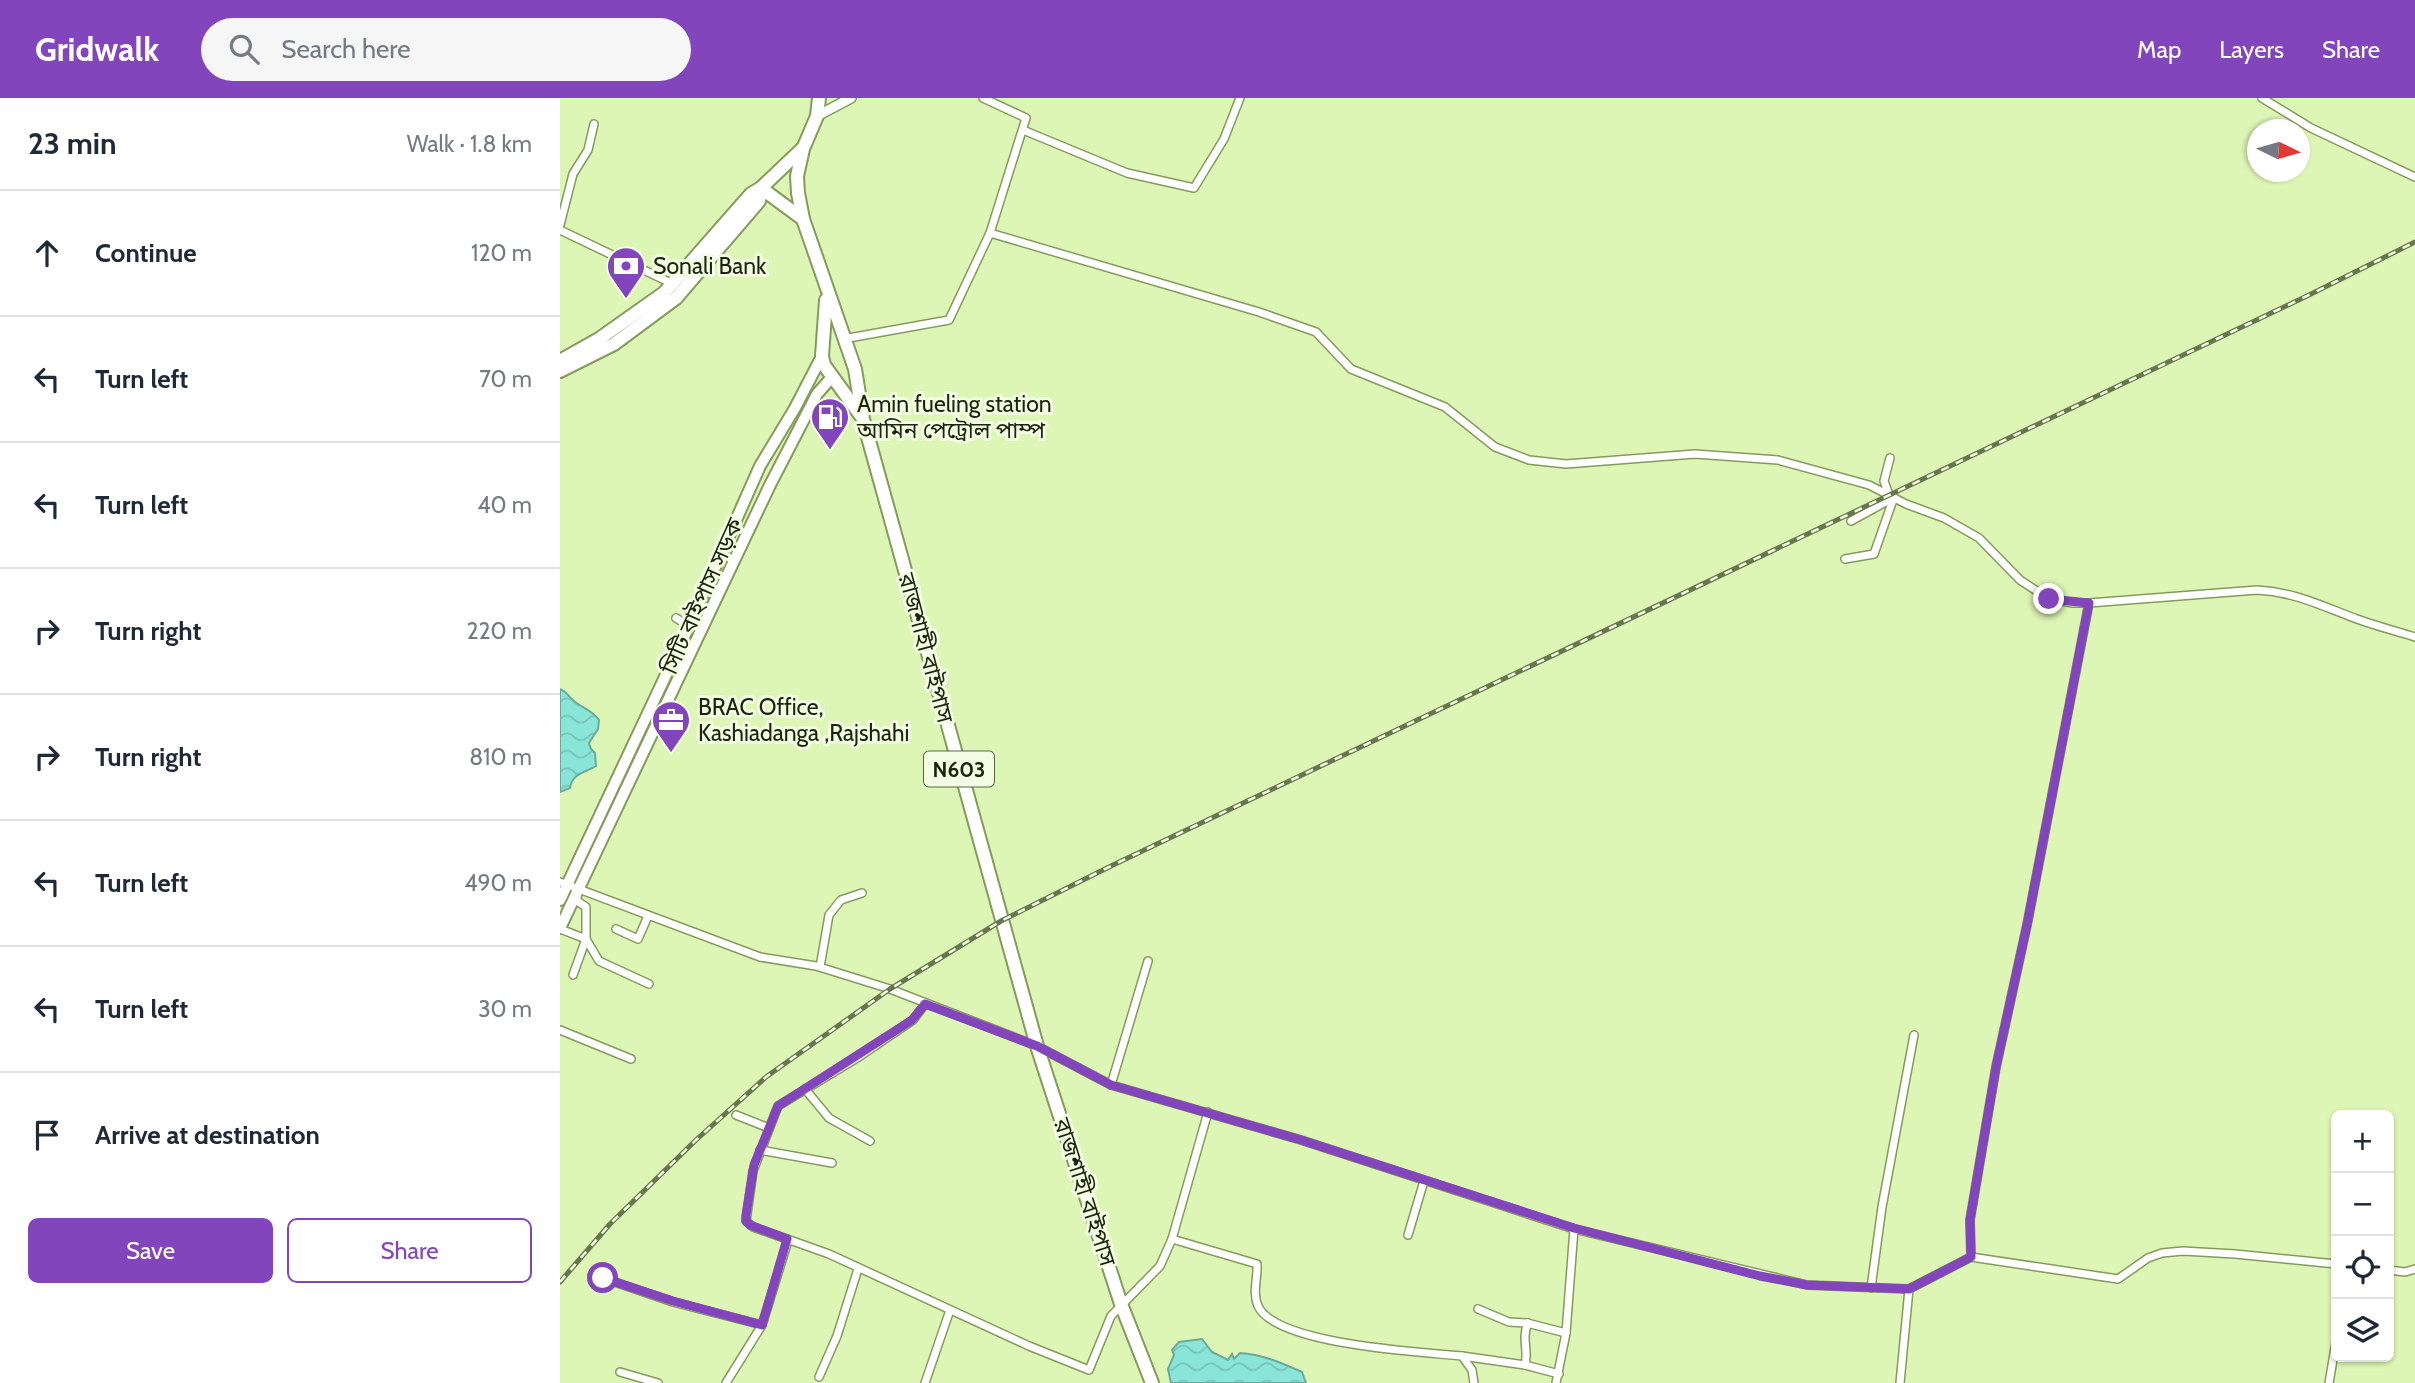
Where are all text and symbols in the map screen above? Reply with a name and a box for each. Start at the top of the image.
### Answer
search box [201,18,691,81]
text: Gridwalk [35,29,159,69]
icon: search [225,30,263,68]
text: Search here [281,33,410,65]
text: Map [2137,35,2181,64]
text: Layers [2219,35,2284,64]
text: Share [2322,35,2380,64]
north arrow [2247,119,2310,182]
text: 23 min [28,125,117,162]
text: Walk · 1.8 km [407,130,532,158]
icon: ahead [28,234,66,272]
text: Continue [95,237,197,269]
text: 120 m [471,239,532,267]
bank icon: Sonali Bank [605,245,647,300]
place label: Sonali Bank [653,252,767,280]
icon: left [28,360,66,398]
text: Turn left [95,363,188,395]
text: 70 m [479,365,532,393]
place label: Amin fueling station আমিন পেট্রোল পাম্প [856,390,1052,444]
fuel station icon: Amin fueling station আমিন পেট্রোল পাম্প [809,396,851,451]
icon: left [28,486,66,524]
text: Turn left [95,489,188,521]
text: 40 m [477,491,532,519]
street label: সিটি বাইপাস সড়ক [655,513,749,679]
street label: রাজশাহী বাইপাস [892,569,960,727]
route end [2033,583,2064,614]
icon: right [28,612,66,650]
text: Turn right [95,615,201,647]
text: 220 m [466,617,532,645]
place label: BRAC Office, Kashiadanga ,Rajshahi [698,693,909,747]
office icon: BRAC Office, Kashiadanga ,Rajshahi [650,699,692,754]
icon: right [28,738,66,776]
text: Turn right [95,741,201,773]
text: 810 m [469,743,532,771]
road number: N603 [924,752,994,786]
icon: left [28,864,66,902]
text: Turn left [95,867,188,899]
text: 490 m [464,869,532,897]
icon: left [28,990,66,1028]
text: Turn left [95,993,188,1025]
text: 30 m [478,995,532,1023]
map controls [2331,1110,2394,1362]
button: + [2331,1110,2394,1173]
street label: রাজশাহী বাইপাস [1048,1113,1122,1270]
icon: arrive [28,1116,66,1154]
text: Arrive at destination [95,1119,320,1151]
button: − [2331,1173,2394,1236]
button: Save [28,1218,273,1283]
button: Share [287,1218,532,1283]
button: locate [2331,1236,2394,1299]
route start [587,1262,618,1293]
button: layers [2331,1299,2394,1362]

